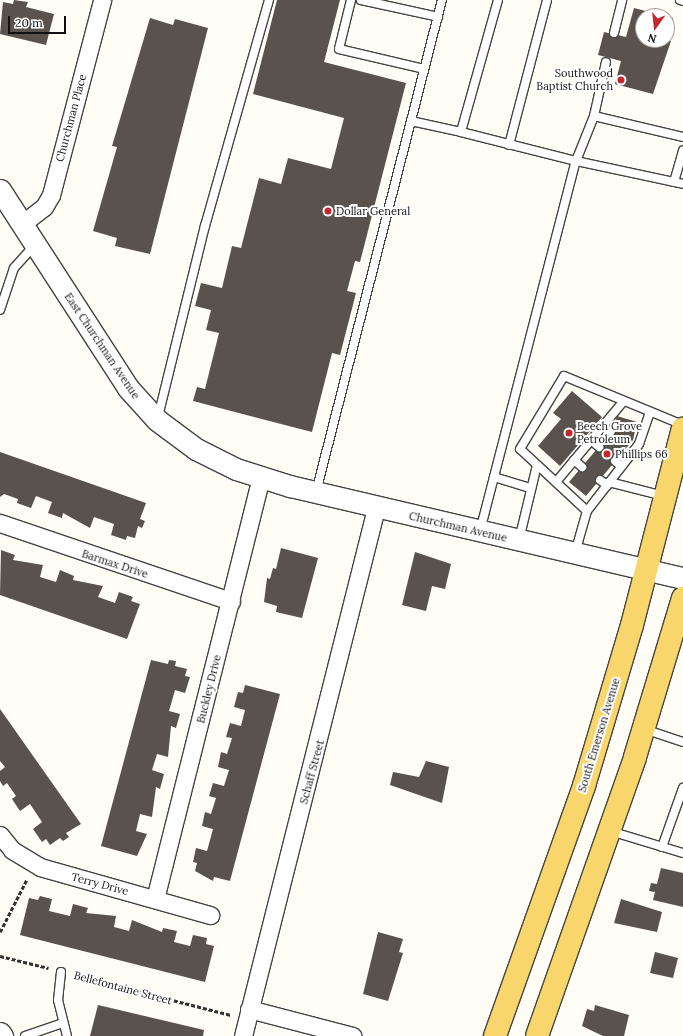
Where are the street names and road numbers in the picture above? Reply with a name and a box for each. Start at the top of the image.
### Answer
street label: Churchman Place [53,73,89,163]
street label: East Churchman Avenue [62,290,142,402]
street label: Churchman Avenue [408,509,508,545]
street label: Barmax Drive [80,547,150,581]
street label: Buckley Drive [194,653,224,725]
street label: South Emerson Avenue [575,676,623,794]
street label: Schaff Street [297,738,327,806]
street label: Terry Drive [70,870,130,898]
street label: Bellefontaine Street [72,969,174,1007]

